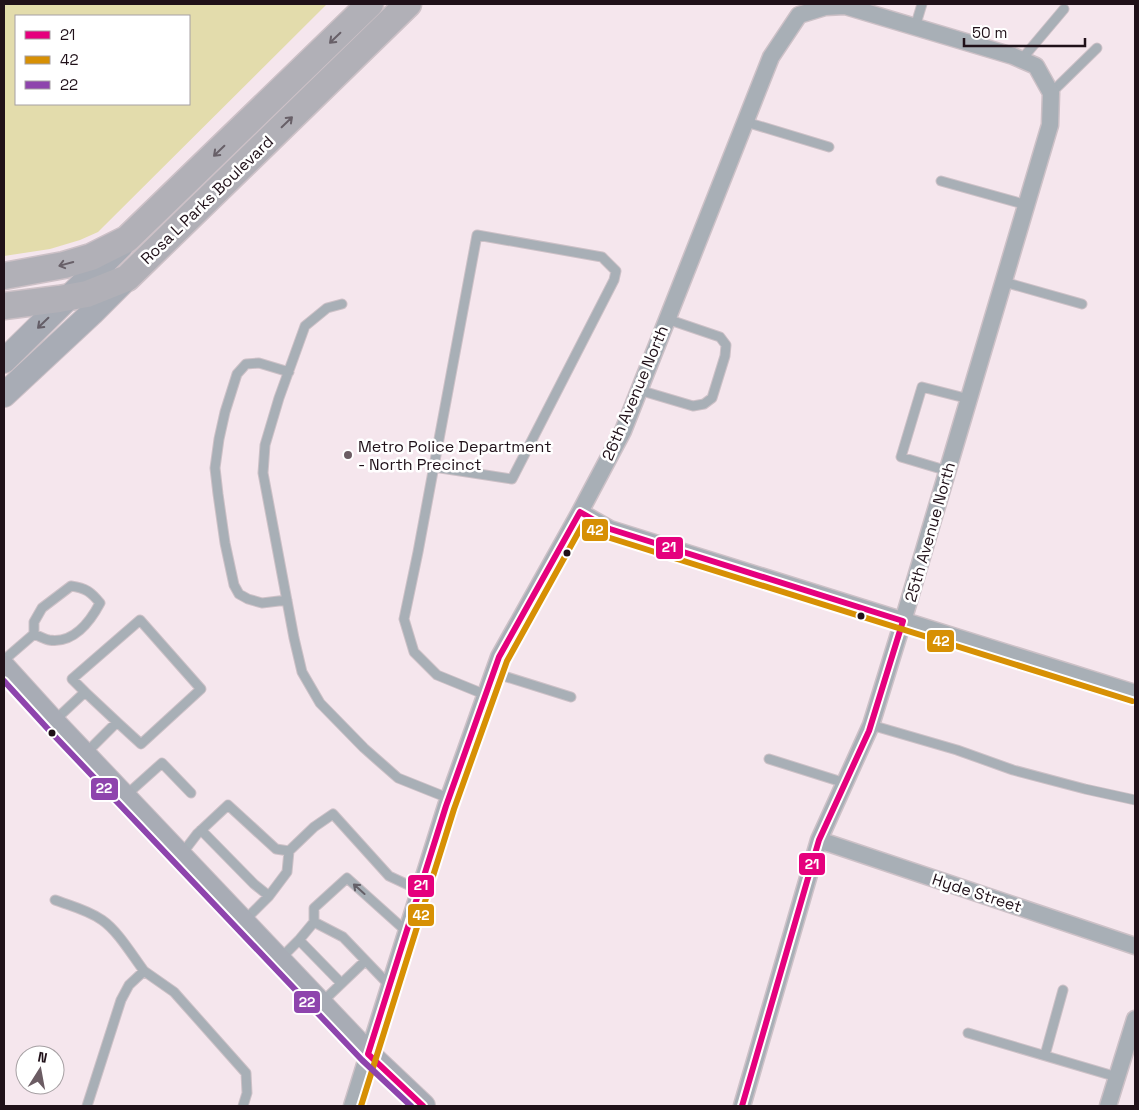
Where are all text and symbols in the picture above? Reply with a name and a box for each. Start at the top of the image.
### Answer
legend [15,15,190,105]
scale bar [964,15,1085,47]
text: 50 m [972,23,1007,42]
text: 21 [60,25,75,44]
one-way arrow [329,32,342,44]
text: 42 [60,50,78,69]
text: 22 [60,75,78,94]
one-way arrow [281,116,293,128]
street label: Rosa L Parks Boulevard [136,131,278,269]
one-way arrow [212,145,225,157]
one-way arrow [59,260,75,269]
one-way arrow [37,317,49,329]
street label: 26th Avenue North [597,322,673,464]
place label: Metro Police Department - North Precinct [358,436,552,475]
marker: Metro Police Department - North Precinct [342,449,354,461]
street label: 25th Avenue North [900,460,960,604]
line badge: 42 [581,518,609,542]
text: 42 [586,521,604,539]
line badge: 21 [655,536,684,560]
text: 21 [662,538,676,556]
unlabelled marker [562,548,572,558]
unlabelled marker [856,611,866,621]
line badge: 42 [926,629,955,653]
text: 42 [932,632,950,650]
unlabelled marker [47,728,57,738]
line badge: 22 [90,777,119,801]
text: 22 [96,779,112,797]
line badge: 21 [798,852,826,876]
text: 21 [805,855,819,873]
street label: Hyde Street [929,869,1025,917]
line badge: 21 [407,874,435,898]
text: 21 [414,876,428,894]
one-way arrow [352,883,365,895]
line badge: 42 [407,903,435,927]
text: 42 [412,906,430,924]
line badge: 22 [293,990,321,1014]
text: 22 [299,993,315,1011]
north arrow [15,1045,65,1095]
text: N [36,1048,49,1067]

